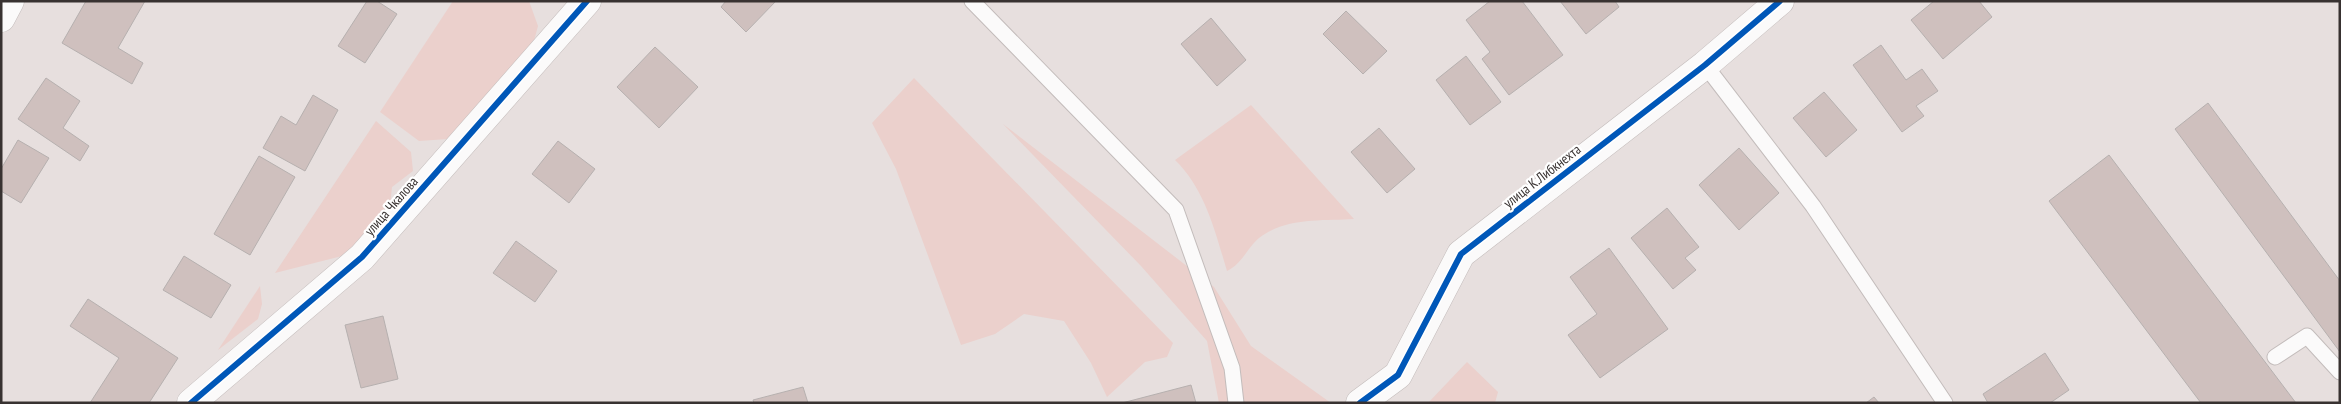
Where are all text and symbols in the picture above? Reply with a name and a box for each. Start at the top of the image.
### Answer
street label: улица К.Либкнехта [1500,140,1584,212]
street label: улица Чкалова [360,173,422,239]

